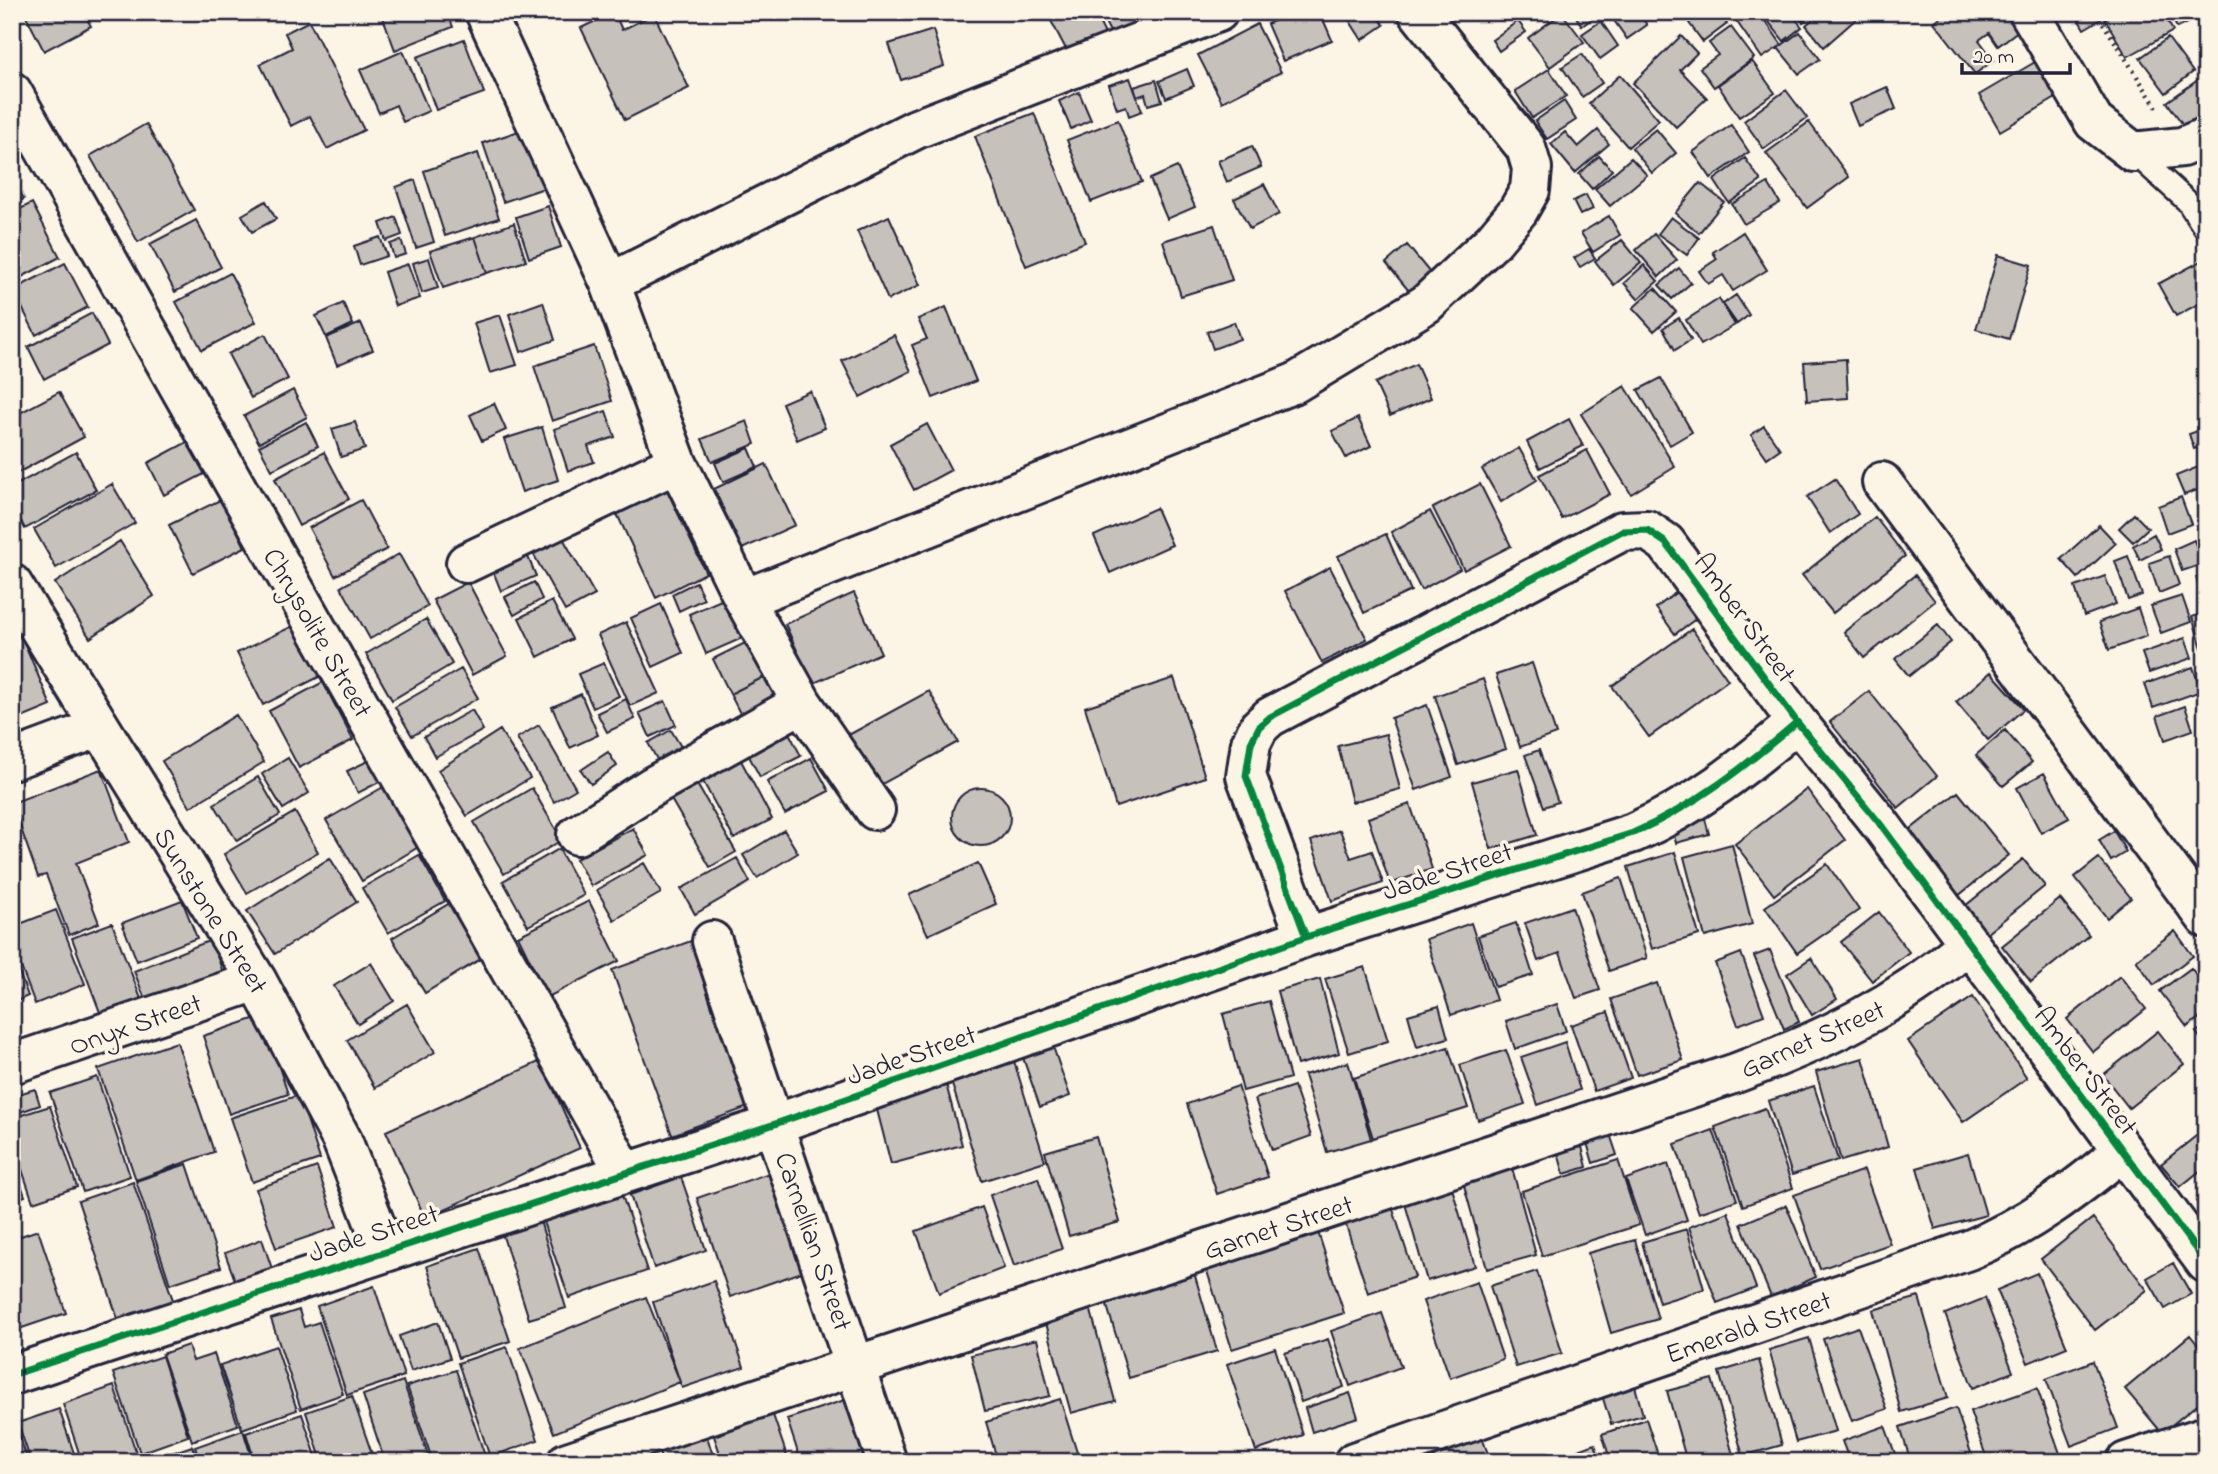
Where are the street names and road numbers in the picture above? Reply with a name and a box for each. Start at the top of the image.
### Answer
street label: Chrysolite Street [251,541,381,726]
street label: Amber Street [1682,545,1805,693]
street label: Sunstone Street [141,820,277,1003]
street label: Jade Street [1378,833,1518,914]
street label: Onyx Street [64,984,208,1068]
street label: Garnet Street [1734,991,1892,1091]
street label: Amber Street [2022,999,2146,1145]
street label: Jade Street [842,1016,982,1099]
street label: Carnellian Street [762,1147,861,1337]
street label: Garnet Street [1199,1186,1359,1273]
street label: Jade Street [304,1195,444,1276]
street label: Emerald Street [1661,1282,1838,1377]

